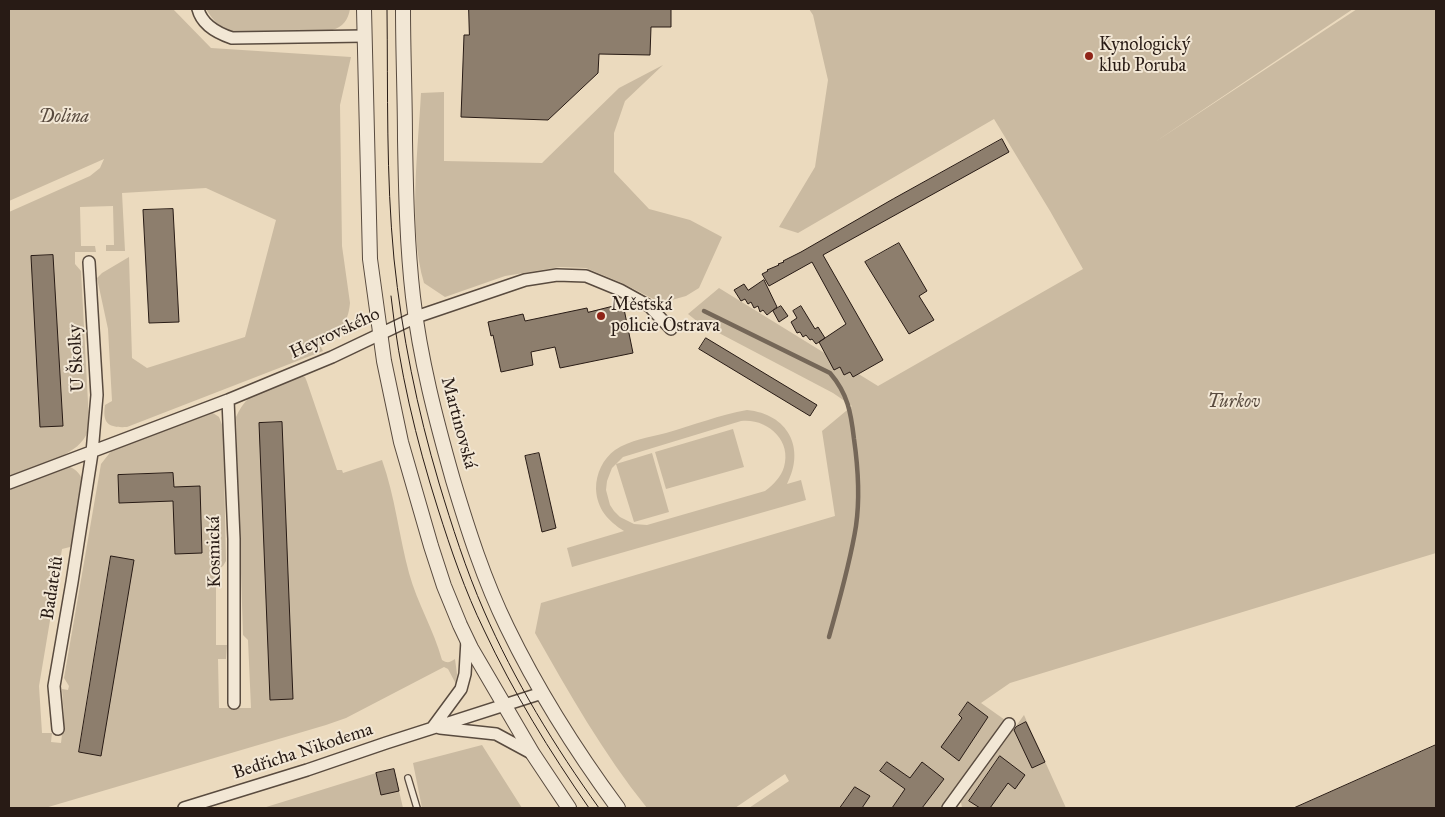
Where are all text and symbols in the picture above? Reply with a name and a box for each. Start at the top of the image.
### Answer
place label: Kynologický klub Poruba [1099,35,1190,78]
marker: Kynologický klub Poruba [1083,50,1095,62]
park label: Dolina [39,107,89,129]
place label: Městská policie Ostrava [611,295,720,338]
street label: Heyrovského [287,304,383,364]
marker: Městská policie Ostrava [595,310,607,322]
street label: U Školky [64,324,90,392]
street label: Martinovská [435,375,481,471]
park label: Turkov [1208,392,1260,414]
street label: Kosmická [204,516,226,588]
street label: Badatelů [37,555,69,621]
street label: Bedřicha Nikodema [230,719,376,785]

